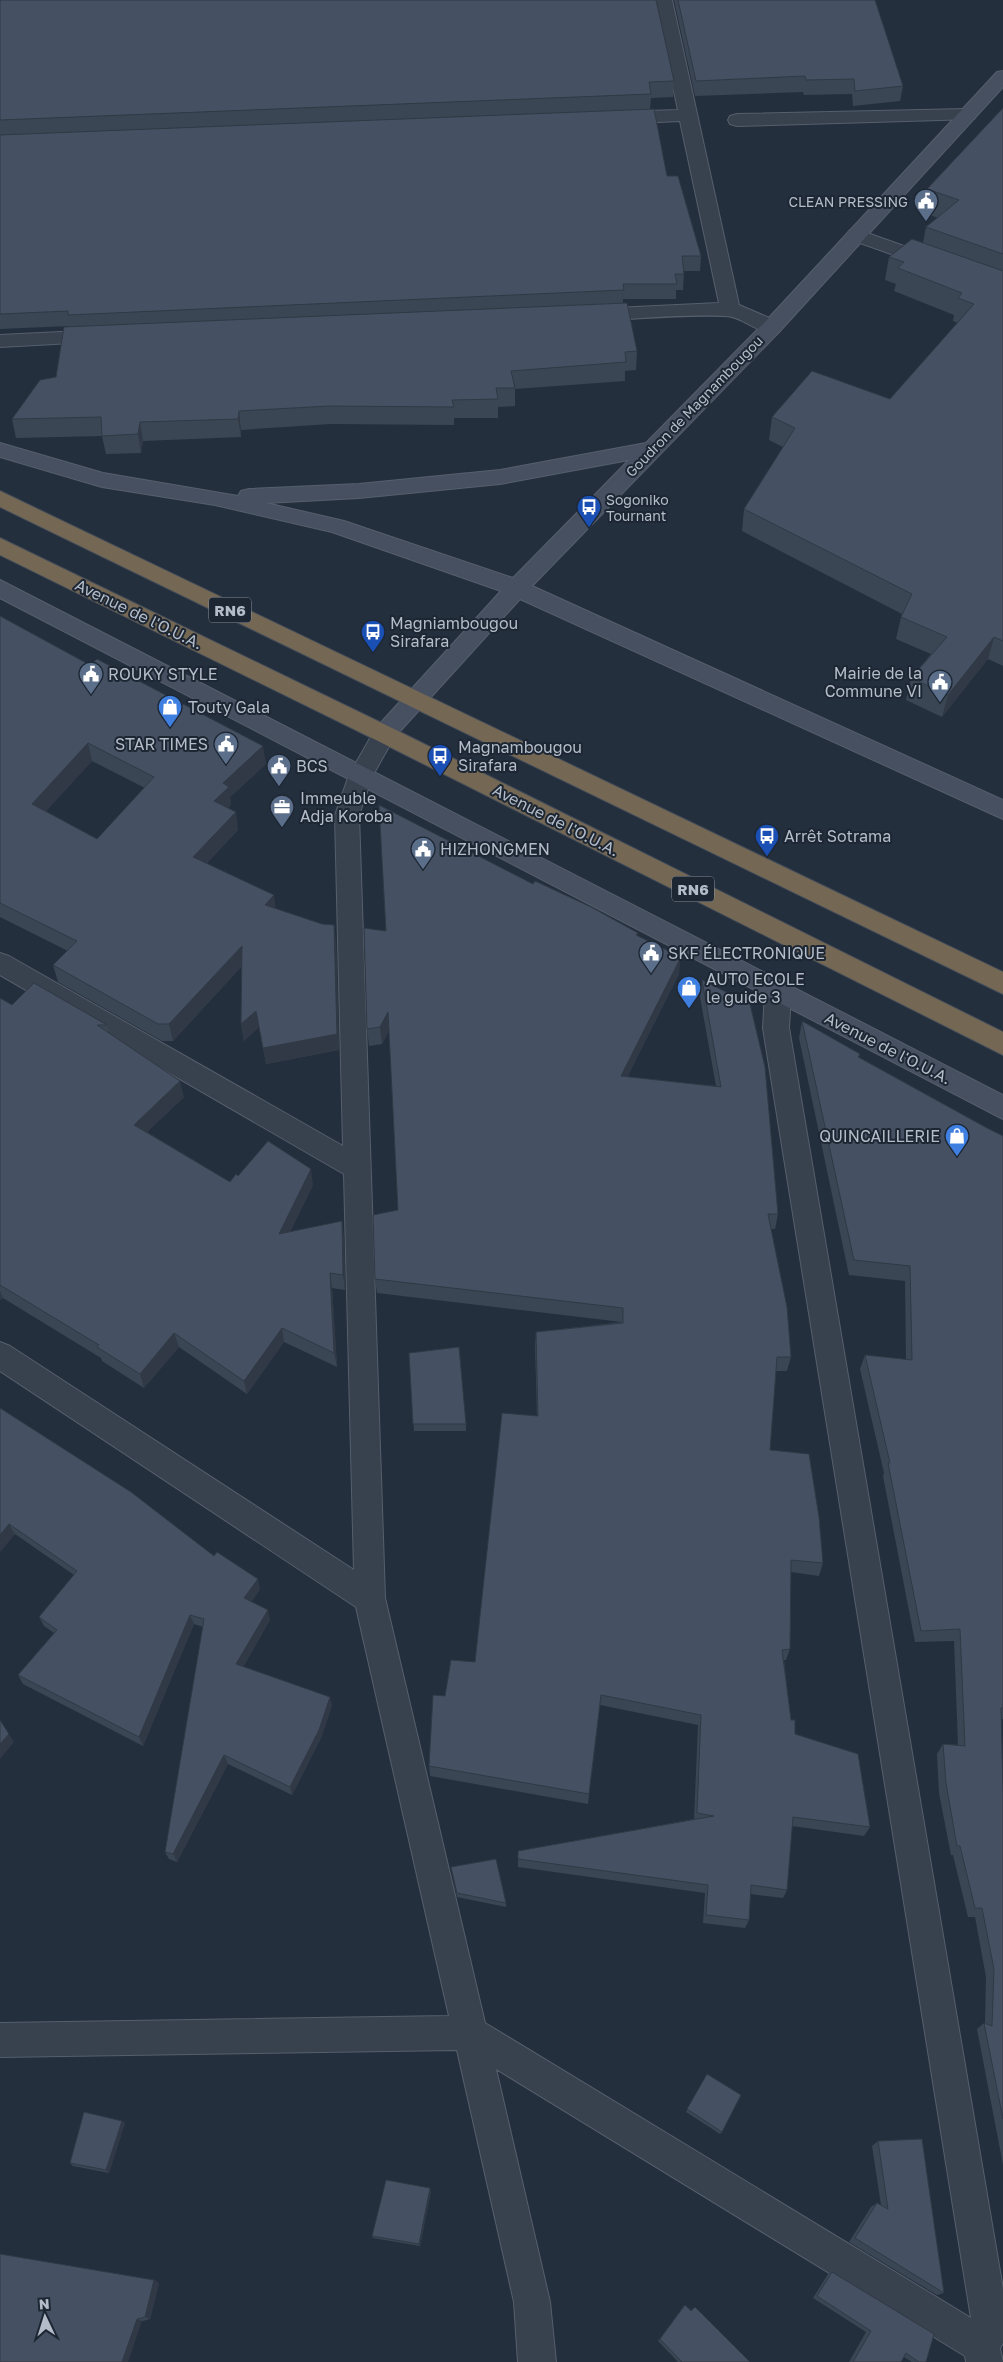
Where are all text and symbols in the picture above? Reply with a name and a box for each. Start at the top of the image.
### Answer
public building icon: CLEAN PRESSING [913,188,939,222]
place label: CLEAN PRESSING [788,193,908,210]
street label: Goudron de Magnambougou [622,332,766,480]
place label: Sogoniko Tournant [606,491,669,524]
bus stop icon: Sogoniko Tournant [576,494,602,528]
street label: Avenue de l'O.U.A. [72,574,206,654]
road number: RN6 [209,598,251,622]
place label: Magniambougou Sirafara [390,613,518,651]
bus stop icon: Magniambougou Sirafara [360,619,386,653]
public building icon: ROUKY STYLE [78,661,104,695]
place label: Mairie de la Commune VI [825,663,922,701]
place label: ROUKY STYLE [108,664,217,684]
public building icon: Mairie de la Commune VI [927,669,953,703]
shop icon: Touty Gala [157,694,183,728]
place label: Touty Gala [188,697,270,717]
public building icon: STAR TIMES [213,731,239,765]
place label: STAR TIMES [115,734,208,754]
place label: Magnambougou Sirafara [458,737,582,775]
bus stop icon: Magnambougou Sirafara [427,743,453,777]
public building icon: BCS [266,753,292,787]
place label: BCS [296,756,328,776]
street label: Avenue de l'O.U.A. [489,779,623,861]
place label: Immeuble Adja Koroba [300,788,393,826]
office icon: Immeuble Adja Koroba [269,794,295,828]
bus stop icon: Arrêt Sotrama [754,823,780,857]
place label: Arrêt Sotrama [784,826,891,846]
public building icon: HIZHONGMEN [410,836,436,870]
place label: HIZHONGMEN [440,839,550,859]
road number: RN6 [672,876,714,902]
public building icon: SKF ÉLECTRONIQUE [638,940,664,974]
place label: SKF ÉLECTRONIQUE [668,943,825,963]
place label: AUTO ECOLE le guide 3 [706,969,805,1007]
shop icon: AUTO ECOLE le guide 3 [676,975,702,1009]
street label: Avenue de l'O.U.A. [821,1007,955,1089]
shop icon: QUINCAILLERIE [944,1123,970,1157]
place label: QUINCAILLERIE [819,1126,940,1146]
north arrow [20,2292,70,2342]
text: N [38,2295,50,2312]

